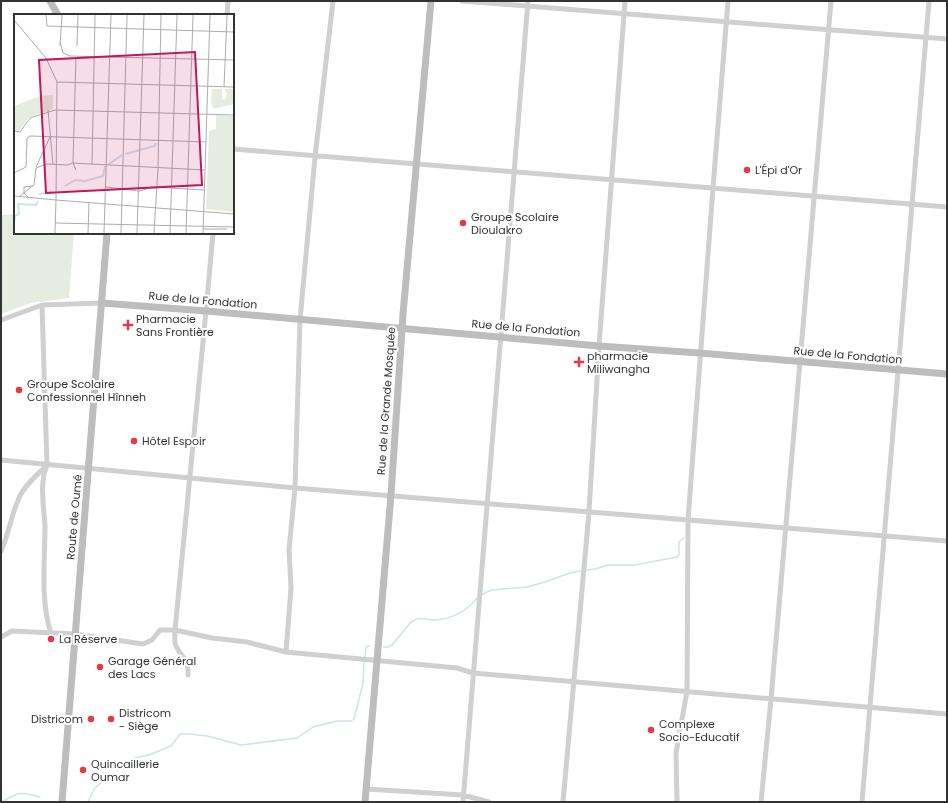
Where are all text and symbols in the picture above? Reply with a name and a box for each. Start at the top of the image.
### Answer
inset map [14,14,234,234]
place label: L'Épi d'Or [755,162,802,178]
marker: L'Épi d'Or [742,165,752,175]
place label: Groupe Scolaire Dioulakro [471,209,559,238]
marker: Groupe Scolaire Dioulakro [458,218,468,228]
street label: Rue de la Fondation [148,287,258,313]
place label: Pharmacie Sans Frontière [136,311,214,340]
street label: Rue de la Fondation [471,315,581,341]
marker: Pharmacie Sans Frontière [123,320,133,330]
street label: Rue de la Grande Mosquée [373,326,399,476]
street label: Rue de la Fondation [793,342,903,368]
place label: pharmacie Miliwangha [587,348,650,377]
marker: pharmacie Miliwangha [574,357,584,367]
place label: Groupe Scolaire Confessionnel Hînneh [27,376,146,405]
marker: Groupe Scolaire Confessionnel Hînneh [14,385,24,395]
place label: Hôtel Espoir [142,433,206,449]
marker: Hôtel Espoir [129,436,139,446]
street label: Route de Oumé [62,474,86,560]
place label: La Réserve [59,631,117,647]
marker: La Réserve [46,634,56,644]
place label: Garage Général des Lacs [108,653,196,682]
marker: Garage Général des Lacs [95,662,105,672]
place label: Districom - Siège [119,705,171,734]
place label: Districom [31,711,83,727]
marker: Districom [86,714,96,724]
marker: Districom - Siège [106,714,116,724]
place label: Complexe Socio-Educatif [659,716,740,745]
marker: Complexe Socio-Educatif [646,725,656,735]
place label: Quincaillerie Oumar [91,756,159,785]
marker: Quincaillerie Oumar [78,765,88,775]

